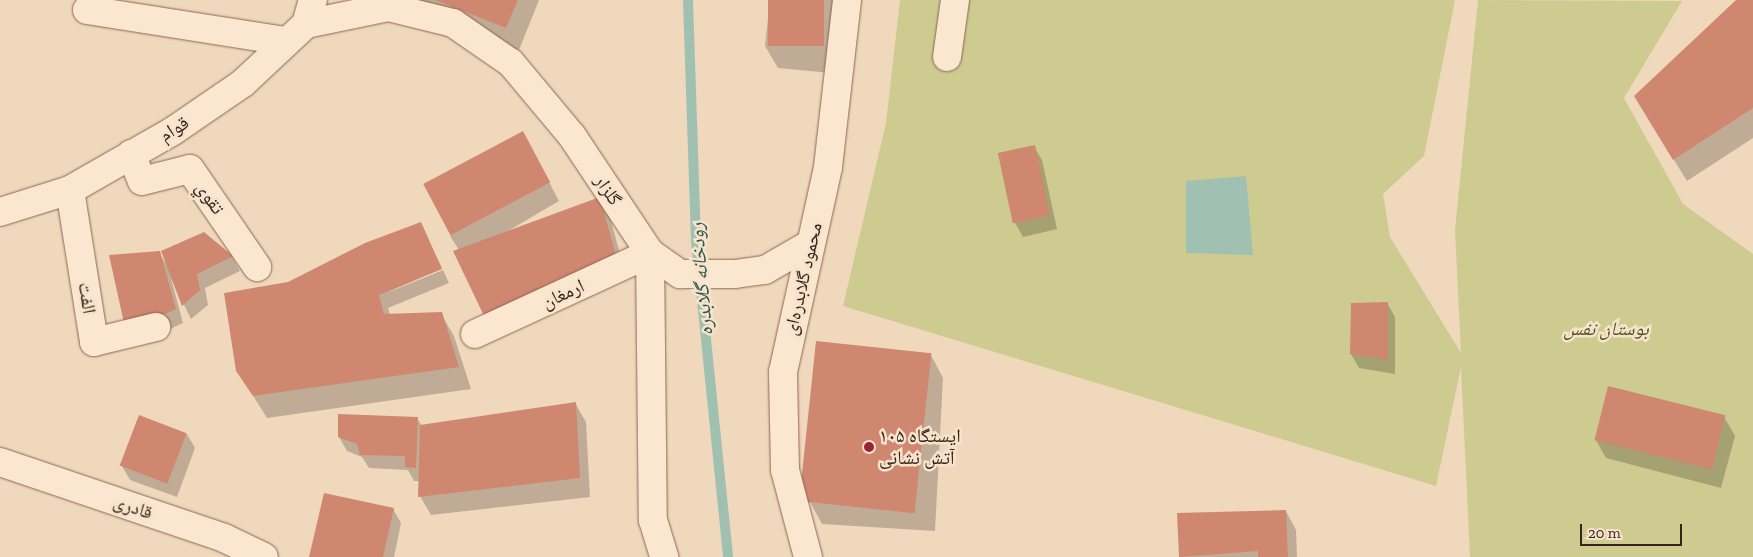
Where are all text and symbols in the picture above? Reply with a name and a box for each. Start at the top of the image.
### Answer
street label: قوام [155,111,193,147]
street label: گلزار [590,170,626,210]
street label: تقوي [191,177,229,219]
street label: محمود گلابدره‌ای [779,220,827,338]
water label: رودخانه گلابدره [684,221,718,337]
street label: ارمغان [538,274,588,314]
street label: الفت [73,281,101,315]
park label: بوستان نفس [1563,318,1649,340]
place label: ایستگاه ۱۰۵ آتش نشانی [879,425,961,469]
marker: ایستگاه ۱۰۵ آتش نشانی [863,441,875,453]
street label: قادری [111,490,155,524]
scale bar [1583,514,1686,546]
text: 20 m [1588,524,1621,542]

